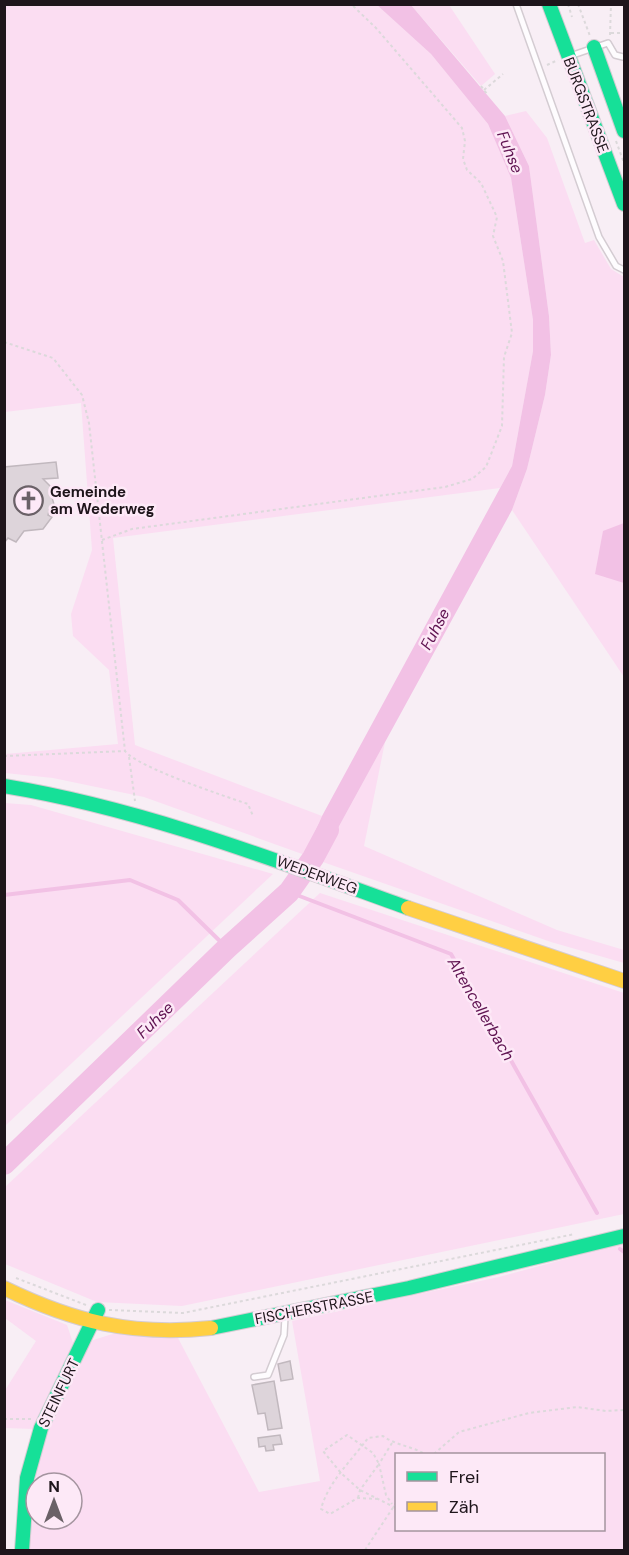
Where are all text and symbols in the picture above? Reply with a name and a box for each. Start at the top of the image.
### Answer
street label: BURGSTRASSE [559,54,613,156]
water label: Fuhse [492,128,528,176]
place label: Gemeinde am Wederweg [50,482,155,519]
church icon: Gemeinde am Wederweg [13,485,45,517]
water label: Fuhse [415,605,455,653]
street label: WEDERWEG [274,851,360,899]
water label: Altencellerbach [442,953,519,1065]
water label: Fuhse [132,997,178,1043]
street label: FISCHERSTRASSE [253,1287,375,1329]
street label: STEINFURT [34,1355,84,1431]
legend [395,1453,605,1531]
text: Frei [449,1465,480,1489]
north arrow [24,1471,84,1531]
text: N [48,1476,60,1497]
text: Zäh [449,1495,479,1519]

